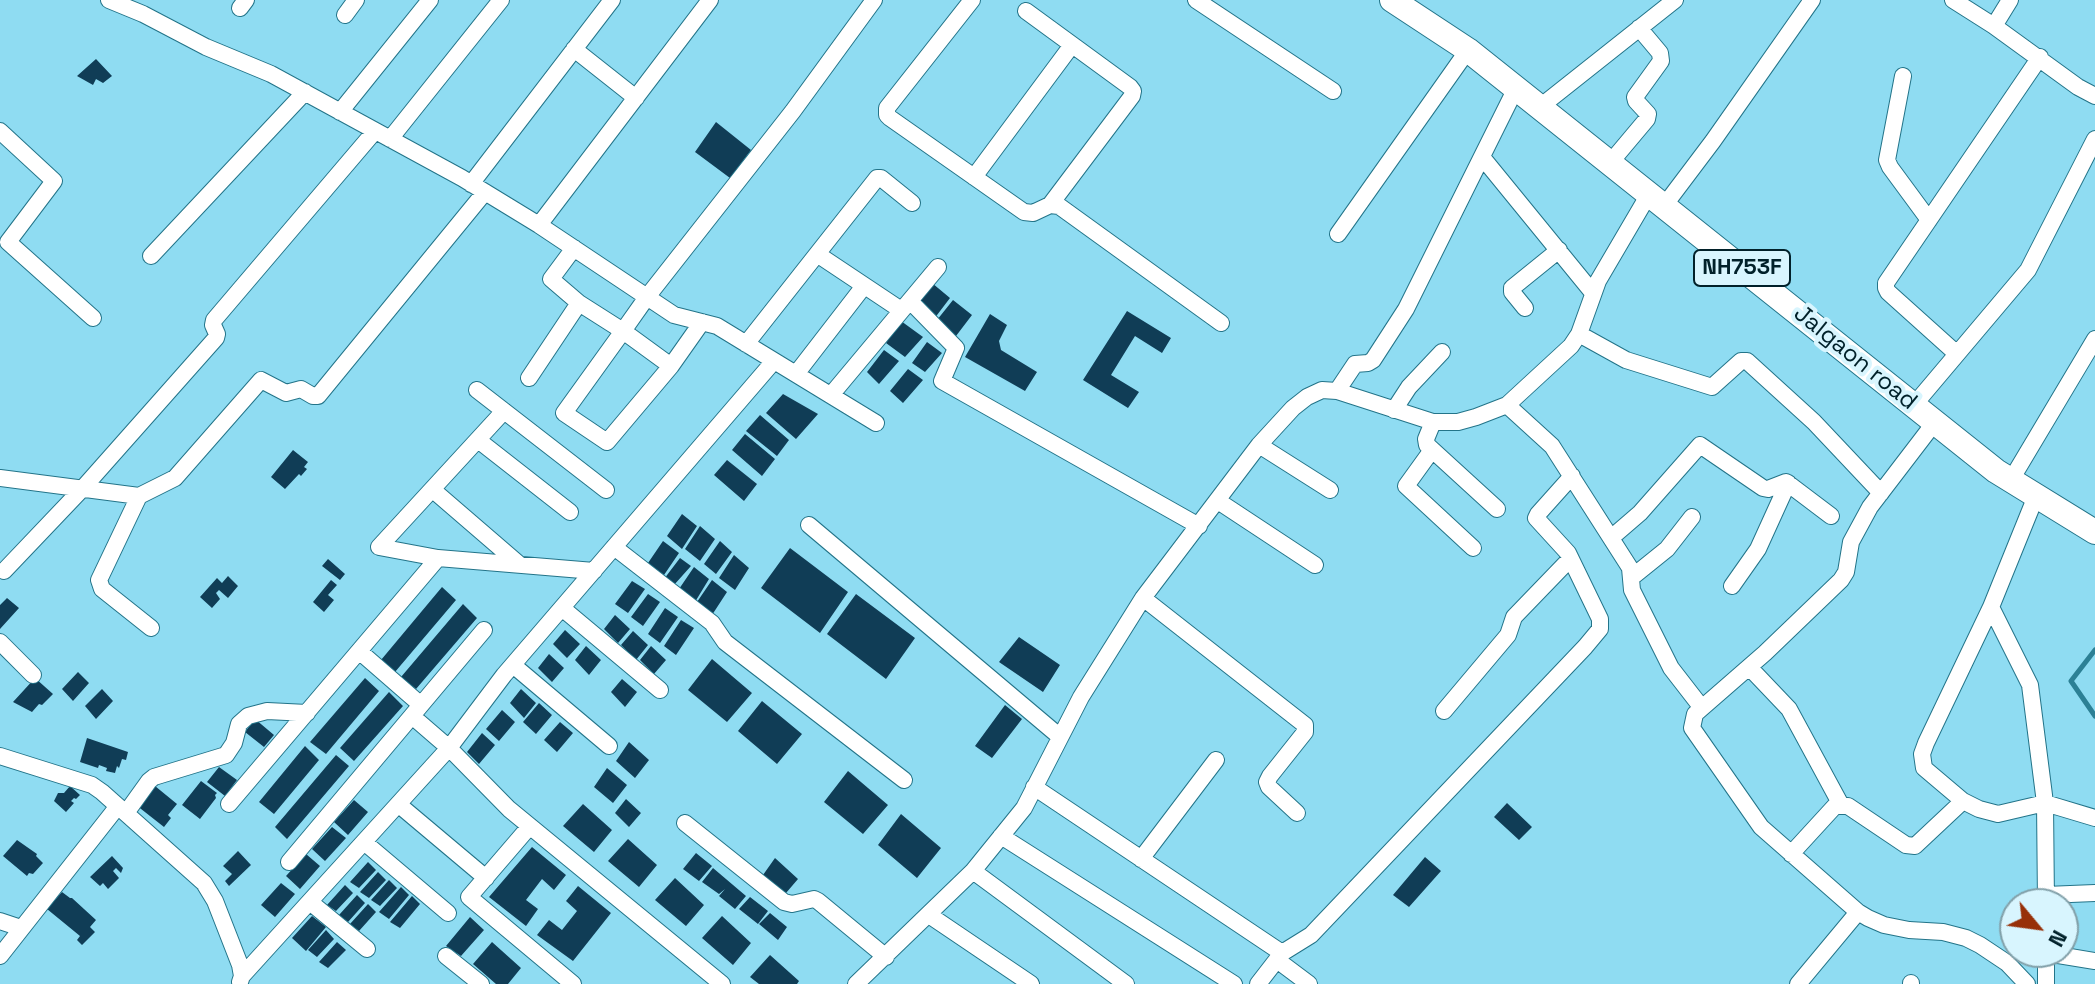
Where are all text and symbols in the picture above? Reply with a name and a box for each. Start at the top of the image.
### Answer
road number: NH753F [1694,250,1790,286]
street label: Jalgaon road [1788,300,1922,416]
north arrow [1999,888,2079,968]
text: N [2042,925,2074,952]

